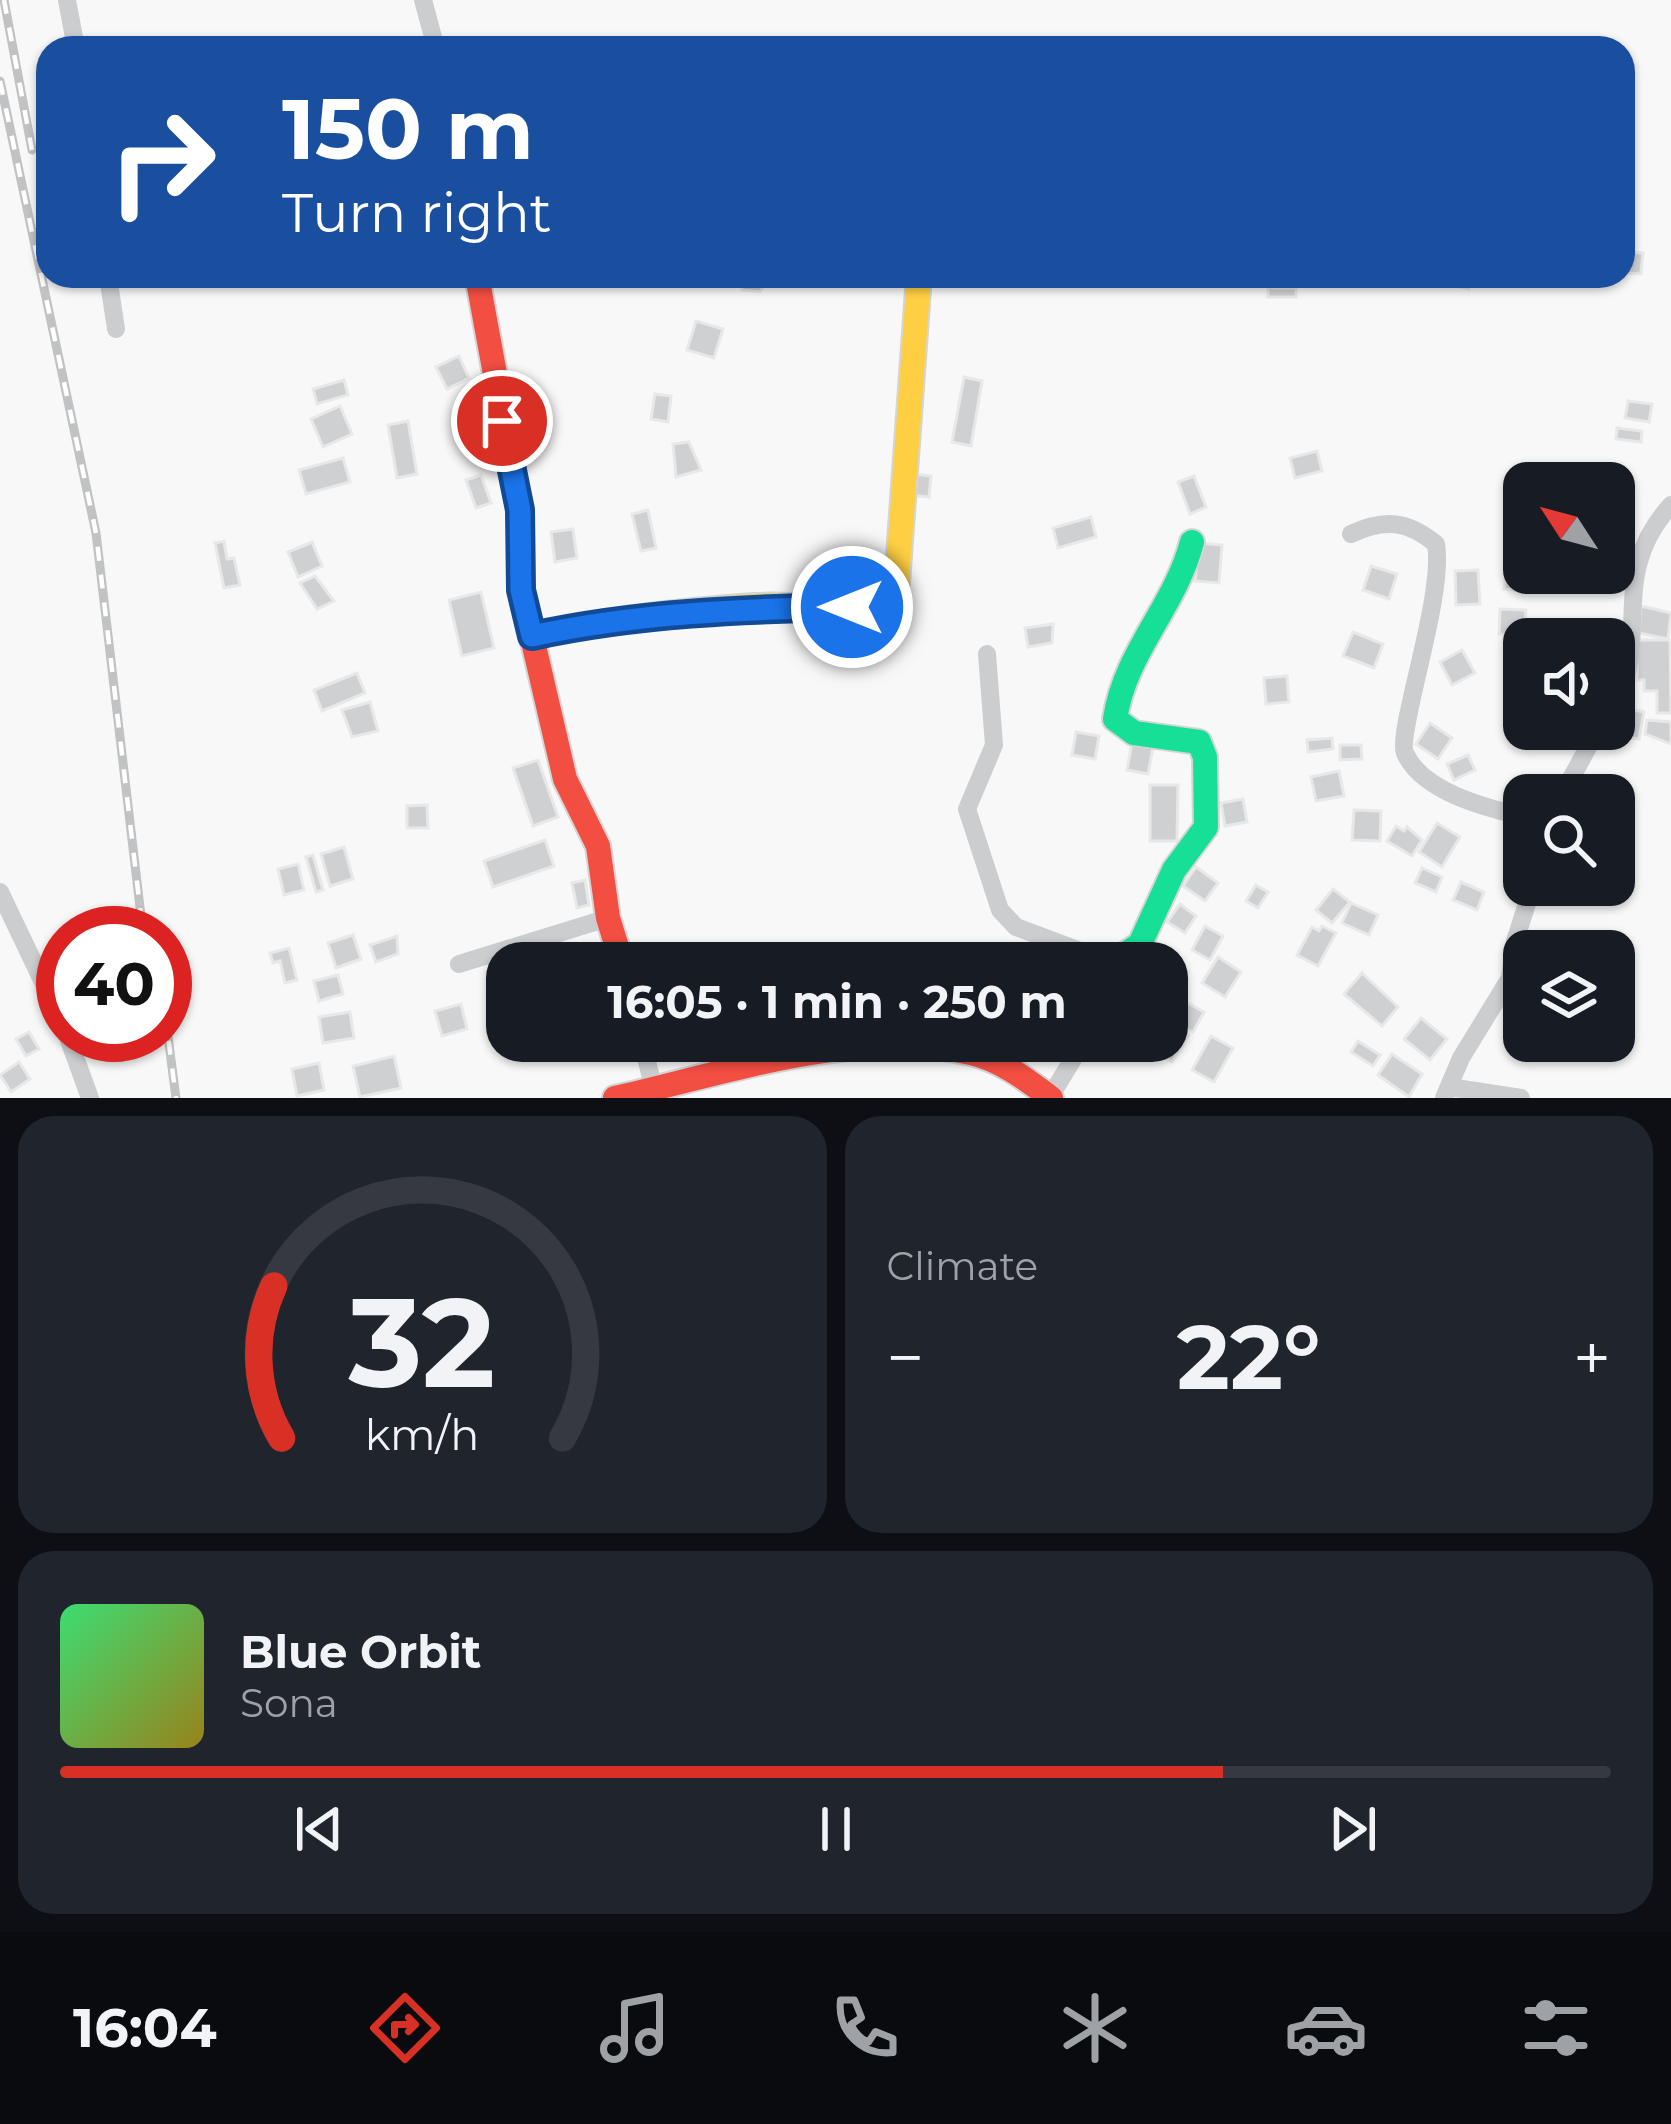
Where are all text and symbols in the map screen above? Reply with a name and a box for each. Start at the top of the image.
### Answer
text: 150 m [282,78,534,180]
icon: right [84,84,240,240]
text: Turn right [282,180,552,246]
pin [451,370,553,472]
icon: arrive [469,388,535,454]
north arrow [1503,462,1635,594]
map controls [1503,462,1635,1062]
position arrow [789,544,915,670]
button: sound [1503,618,1635,750]
button: search [1503,774,1635,906]
speed limit sign: 40 [36,906,192,1062]
button: layers [1503,930,1635,1062]
text: 16:05 · 1 min · 250 m [607,974,1067,1029]
text: Climate [887,1242,1038,1290]
text: 32 [348,1266,496,1418]
text: 22° [1177,1302,1321,1412]
text: − [887,1317,924,1398]
text: + [1573,1317,1611,1398]
text: km/h [365,1407,479,1460]
text: Blue Orbit [240,1624,481,1679]
text: Sona [240,1679,338,1727]
icon: previous [286,1796,352,1862]
icon: pause [803,1796,869,1862]
icon: next [1320,1796,1386,1862]
icon: directions [363,1986,447,2070]
icon: music [593,1986,677,2070]
icon: phone [823,1986,907,2070]
icon: climate [1053,1986,1137,2070]
icon: car [1284,1986,1368,2070]
icon: filters [1514,1986,1598,2070]
text: 16:04 [73,1995,217,2061]

